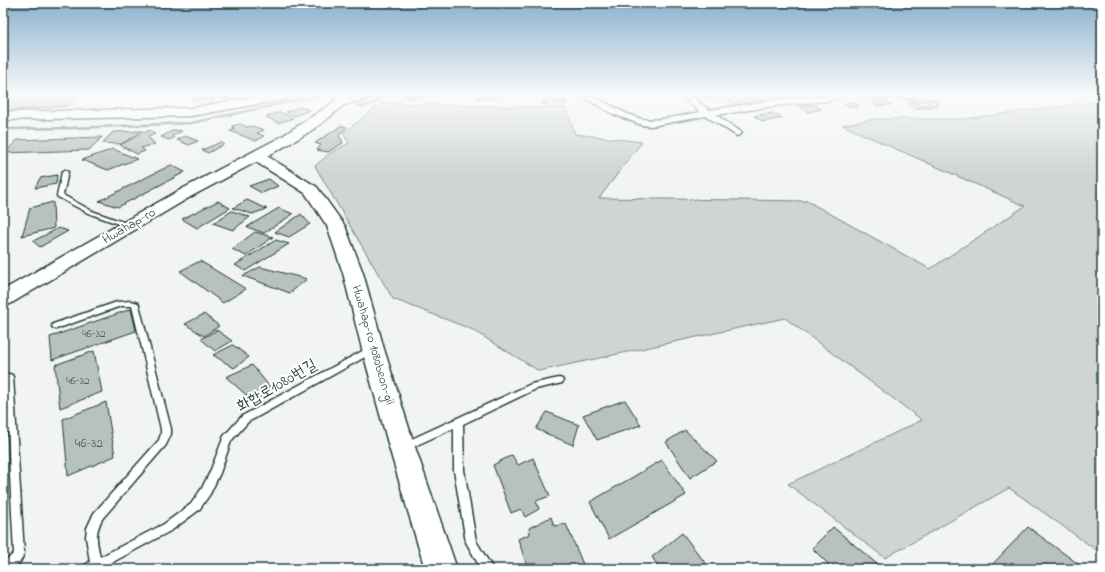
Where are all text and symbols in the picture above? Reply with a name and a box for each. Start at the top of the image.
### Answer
street label: Hwahap-ro [99,203,160,249]
street label: Hwahap-ro 1080beon-gil [346,283,399,407]
house number: 46-32 [82,326,106,342]
street label: 화합로1080번길 [232,353,322,419]
house number: 46-32 [66,373,90,389]
house number: 46-32 [75,434,103,453]

